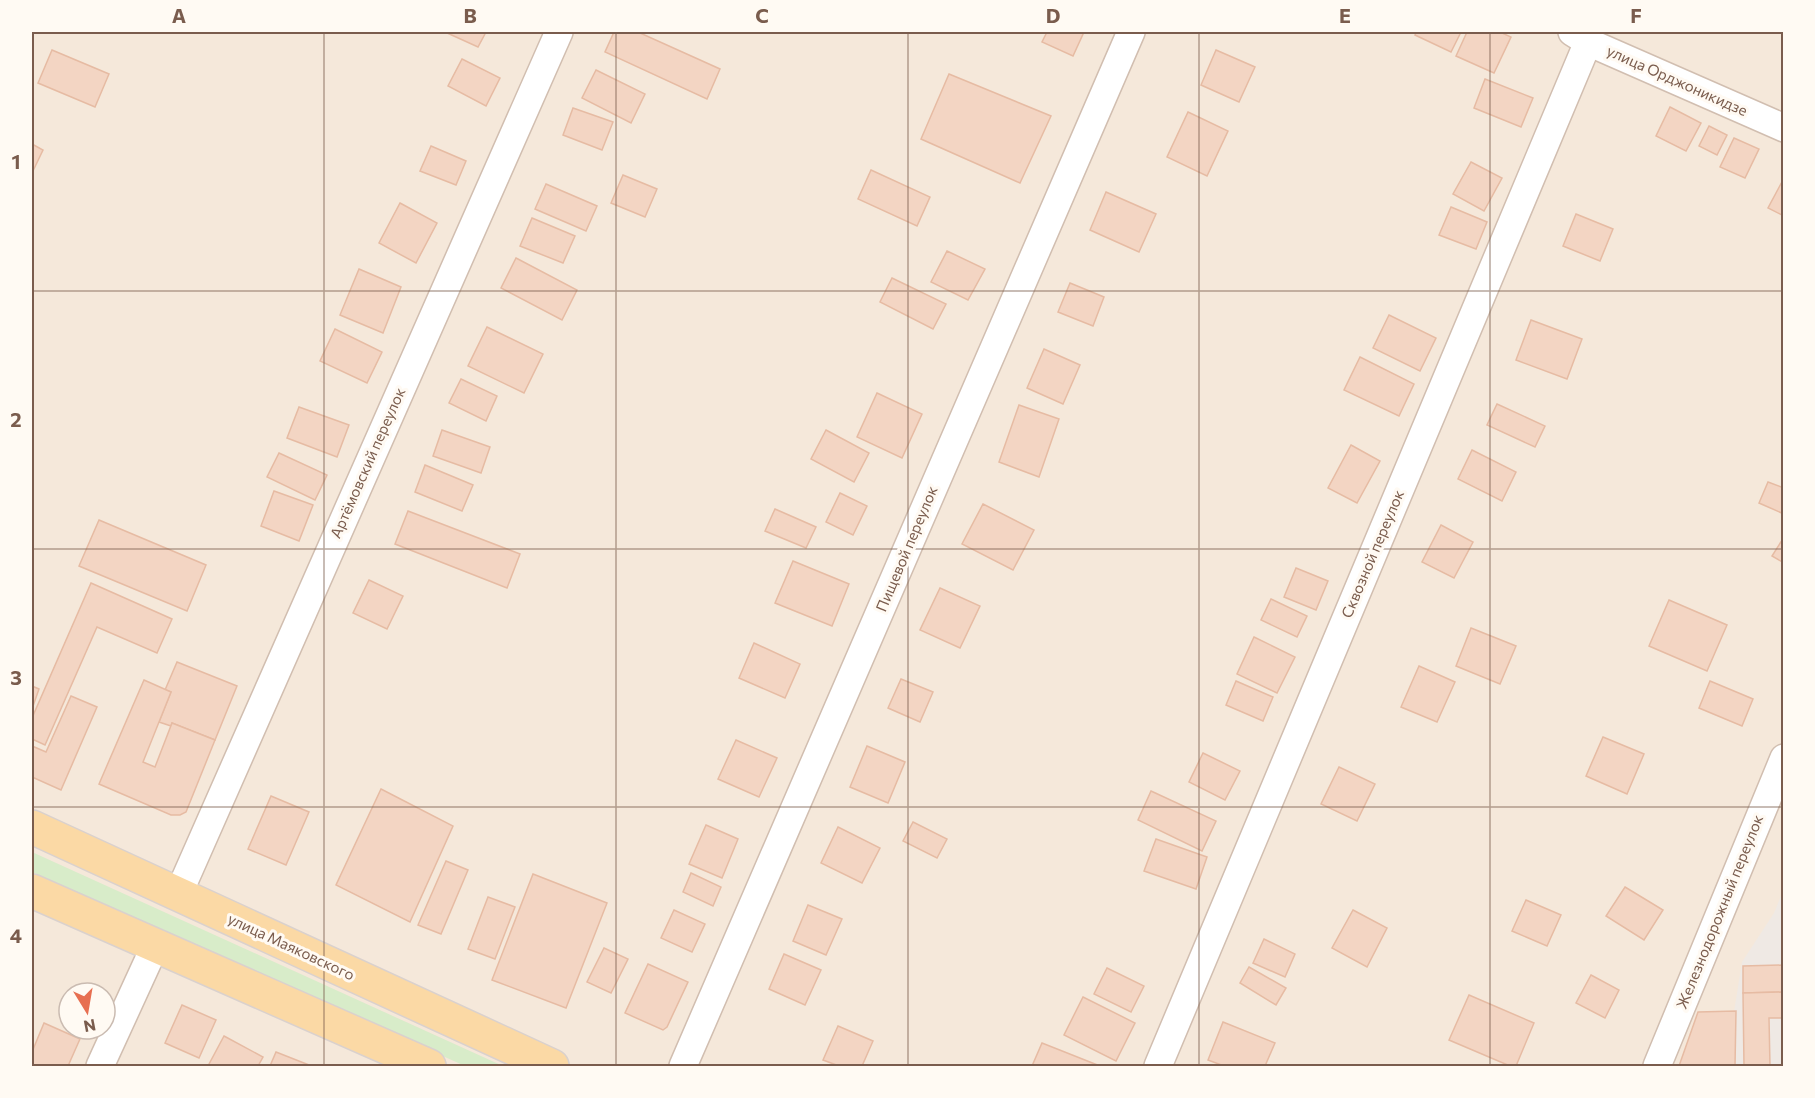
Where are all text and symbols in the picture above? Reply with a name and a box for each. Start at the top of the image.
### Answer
text: A [172,3,186,27]
text: B [463,3,477,27]
text: C [755,3,769,27]
text: D [1046,3,1060,27]
text: E [1339,3,1351,27]
text: F [1630,3,1642,27]
street label: улица Орджоникидзе [1604,41,1751,119]
text: 1 [11,149,21,173]
street label: Артёмовский переулок [326,385,408,541]
text: 2 [10,407,22,431]
street label: Пищевой переулок [871,483,941,614]
street label: Сквозной переулок [1337,487,1407,620]
text: 3 [10,665,22,689]
street label: Железнодорожный переулок [1672,812,1766,1011]
street label: улица Маяковского [225,909,358,983]
text: 4 [10,923,22,947]
north arrow [57,981,117,1041]
text: N [82,1016,98,1037]

